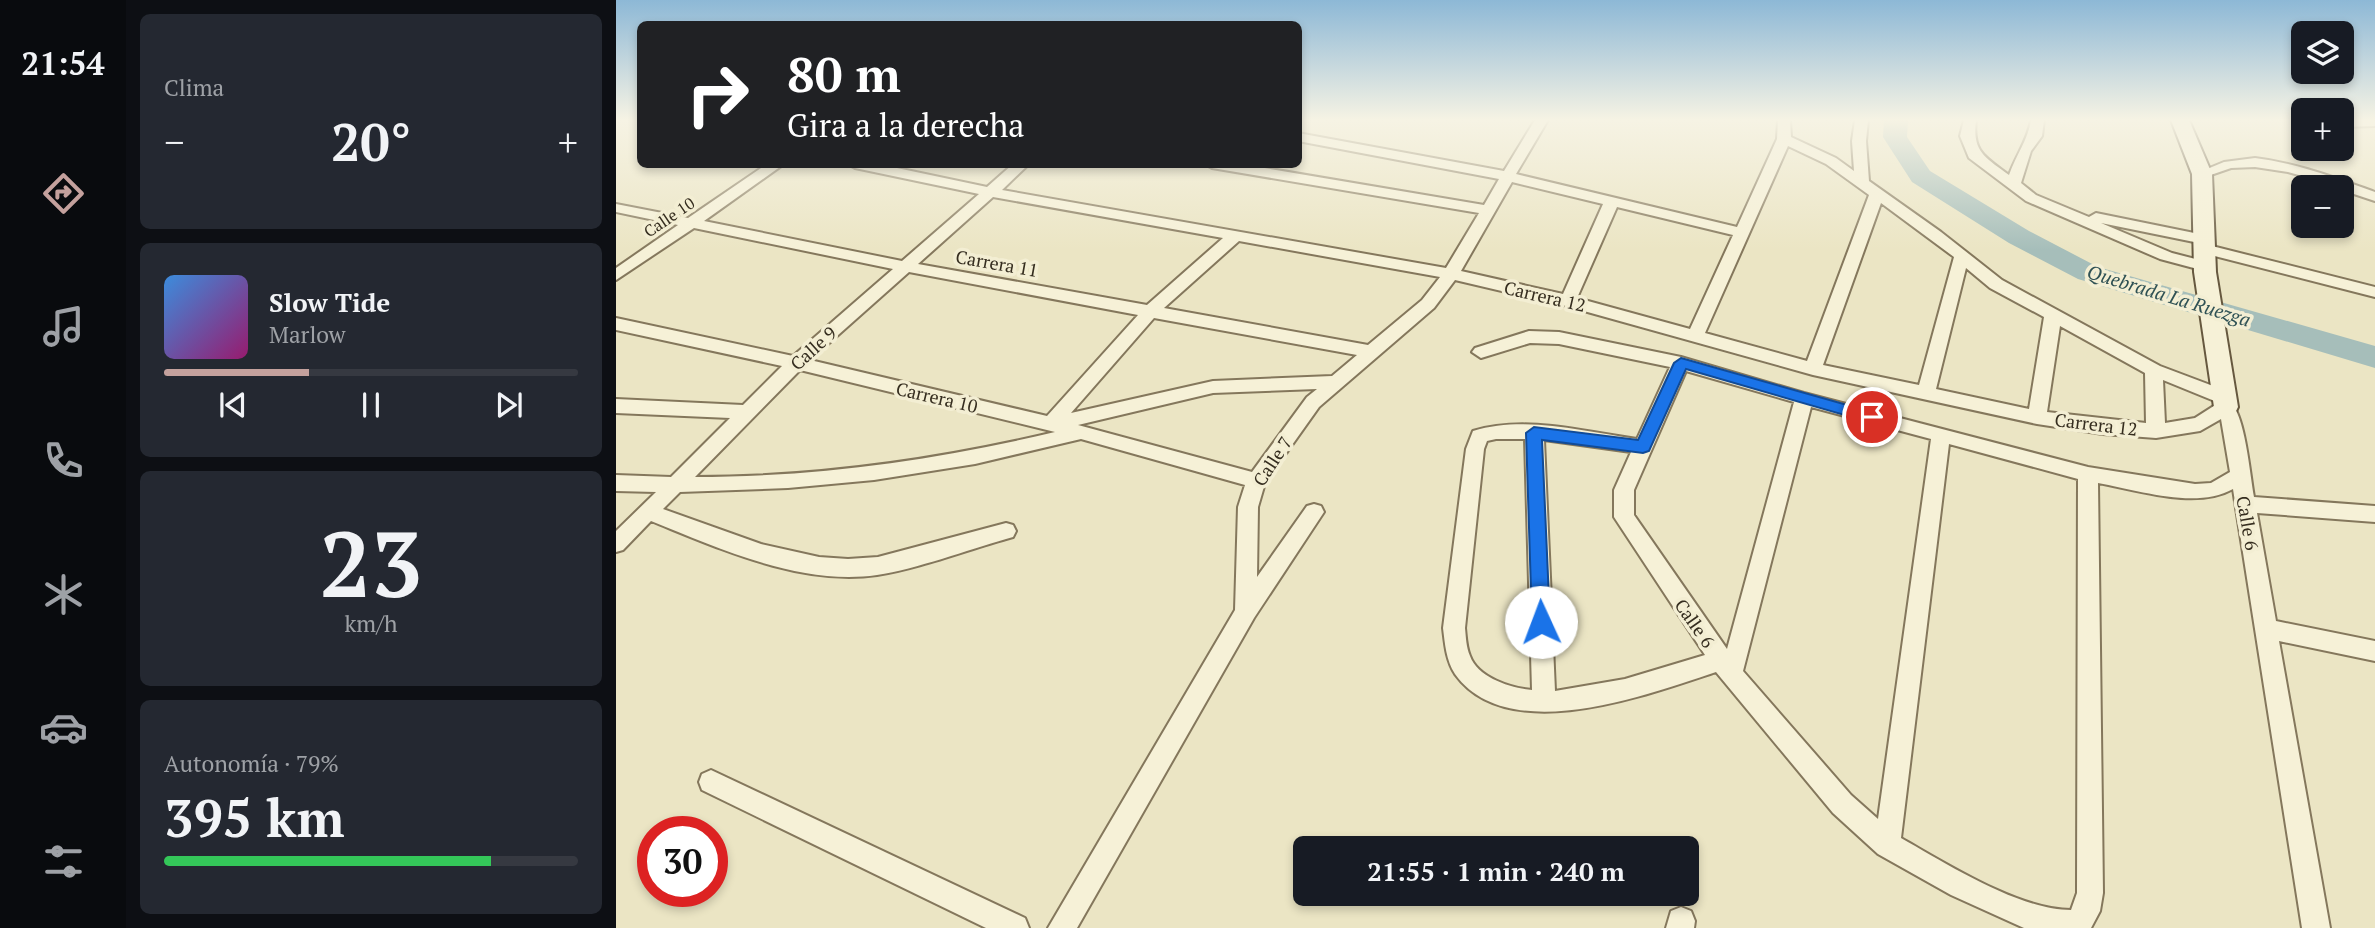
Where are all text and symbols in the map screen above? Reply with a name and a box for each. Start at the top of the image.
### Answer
map controls [2291,21,2354,238]
button: layers [2291,21,2354,84]
text: 80 m [787,41,901,106]
text: 21:54 [21,42,105,84]
icon: right [672,49,763,140]
text: Clima [164,72,224,103]
button: + [2291,98,2354,161]
text: Gira a la derecha [787,104,1024,146]
text: 20° [331,107,411,176]
text: − [164,117,184,167]
text: + [558,117,578,167]
icon: directions [39,169,88,218]
button: − [2291,175,2354,238]
street label: Calle 10 [639,192,699,242]
street label: Carrera 11 [954,244,1040,282]
water label: Quebrada La Ruezga [2084,258,2254,332]
street label: Carrera 12 [1502,275,1588,317]
text: Slow Tide [269,285,390,319]
icon: music [39,302,88,351]
text: Marlow [269,319,346,350]
street label: Calle 9 [785,321,841,375]
street label: Carrera 10 [894,376,980,418]
icon: previous [214,386,252,424]
icon: pause [352,386,390,424]
icon: next [490,386,528,424]
pin [1842,387,1902,447]
icon: arrive [1853,398,1891,436]
street label: Carrera 12 [2053,407,2139,441]
street label: Calle 7 [1247,432,1297,490]
icon: phone [39,436,88,485]
street label: Calle 6 [2231,494,2265,552]
text: 23 [320,502,422,623]
icon: climate [39,570,88,619]
position arrow [1504,585,1578,659]
street label: Calle 6 [1670,594,1721,653]
text: km/h [344,608,398,639]
icon: car [39,703,88,752]
text: Autonomía · 79% [164,748,339,779]
text: 395 km [164,783,345,852]
speed limit sign: 30 [637,816,728,907]
icon: filters [39,837,88,886]
text: 21:55 · 1 min · 240 m [1367,854,1625,888]

